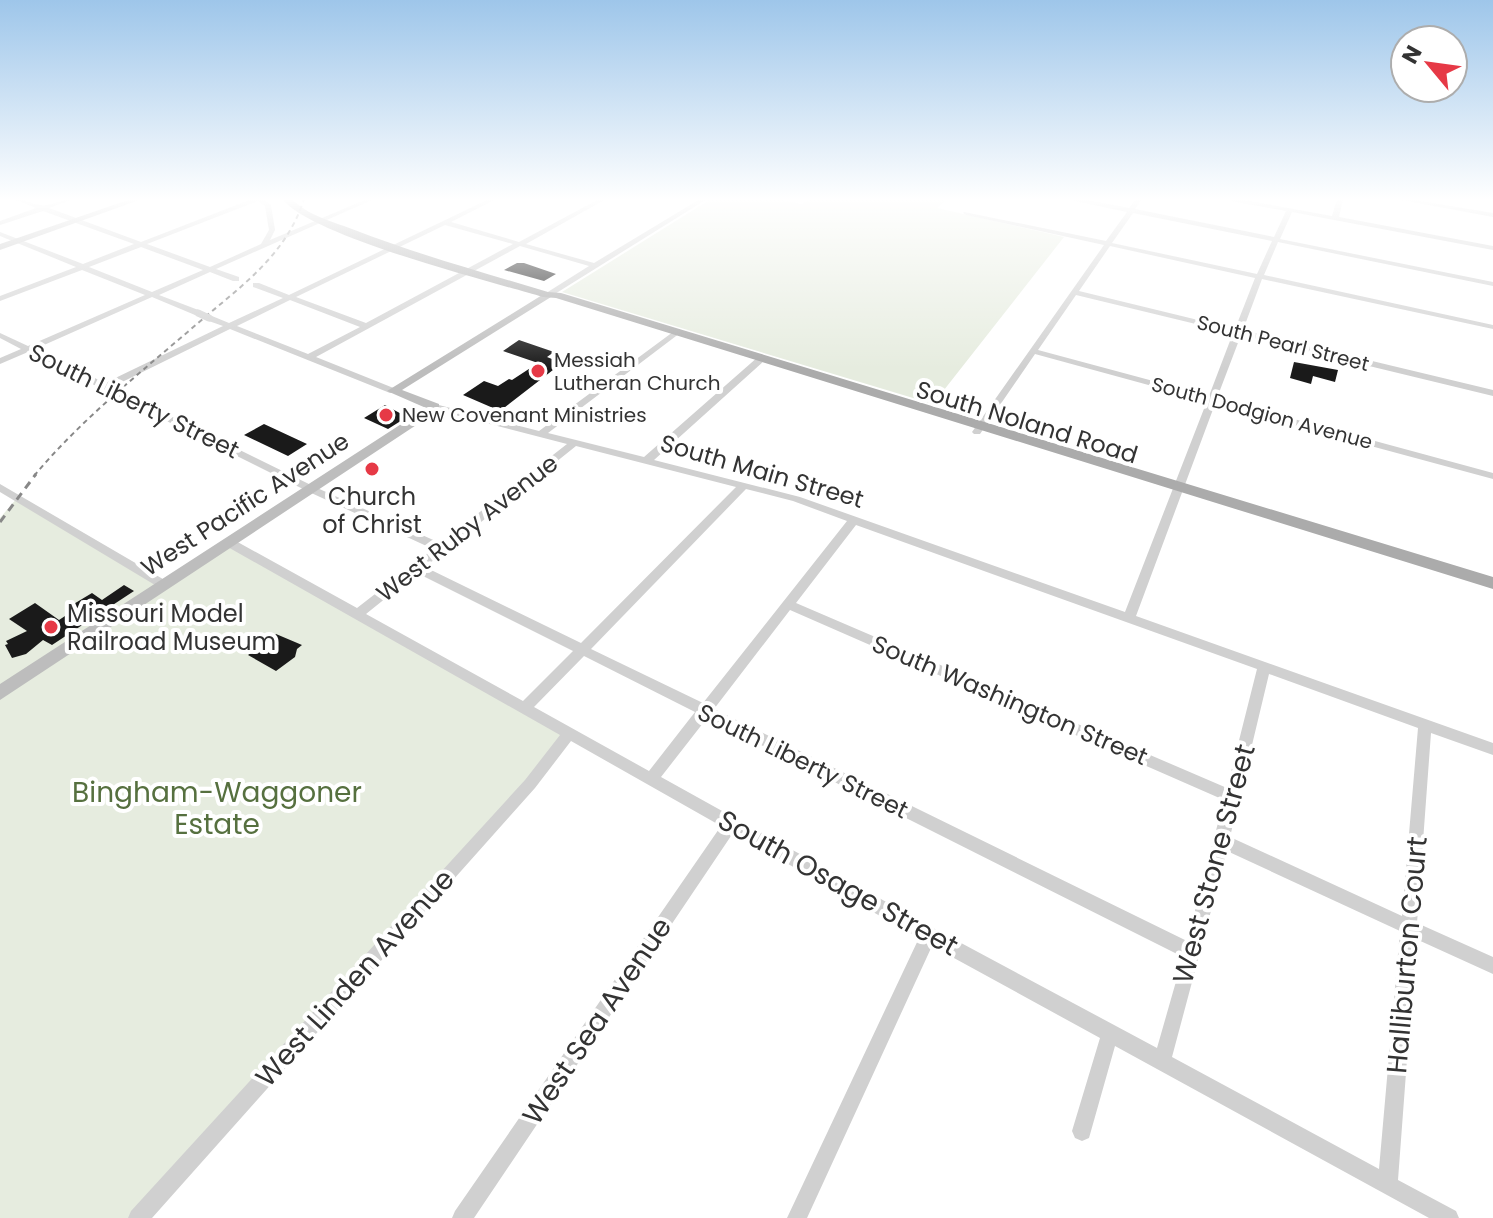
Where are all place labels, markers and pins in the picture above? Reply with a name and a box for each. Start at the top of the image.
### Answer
place label: Messiah Lutheran Church [554,346,720,397]
marker: Messiah Lutheran Church [529,362,547,380]
place label: New Covenant Ministries [402,401,647,429]
marker: New Covenant Ministries [377,406,395,424]
marker: Church of Christ [363,460,381,478]
place label: Church of Christ [322,480,422,541]
place label: Missouri Model Railroad Museum [67,597,276,658]
marker: Missouri Model Railroad Museum [42,618,60,636]

